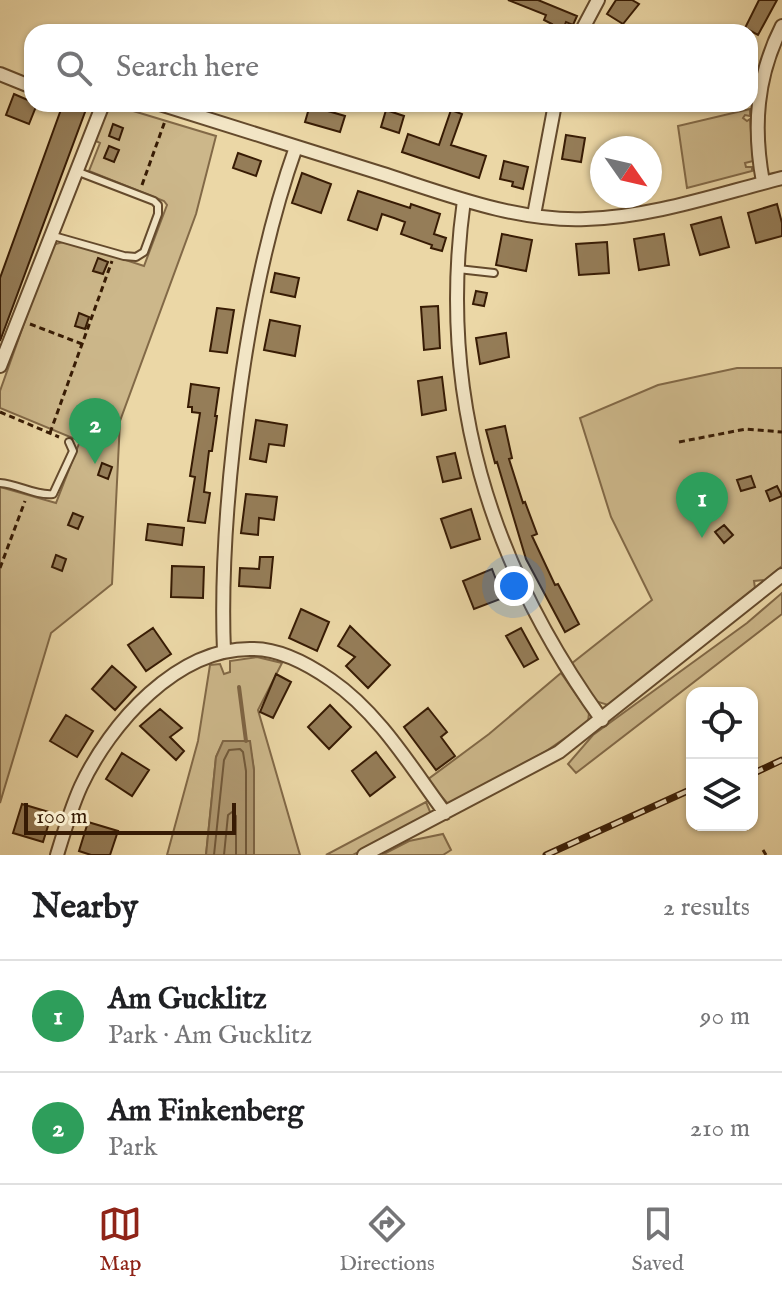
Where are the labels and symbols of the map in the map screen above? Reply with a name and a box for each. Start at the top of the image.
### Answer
north arrow [590,136,662,208]
pin: 2 [69,398,121,464]
pin: 1 [676,472,728,538]
your location [494,566,534,606]
scale bar [24,799,236,835]

